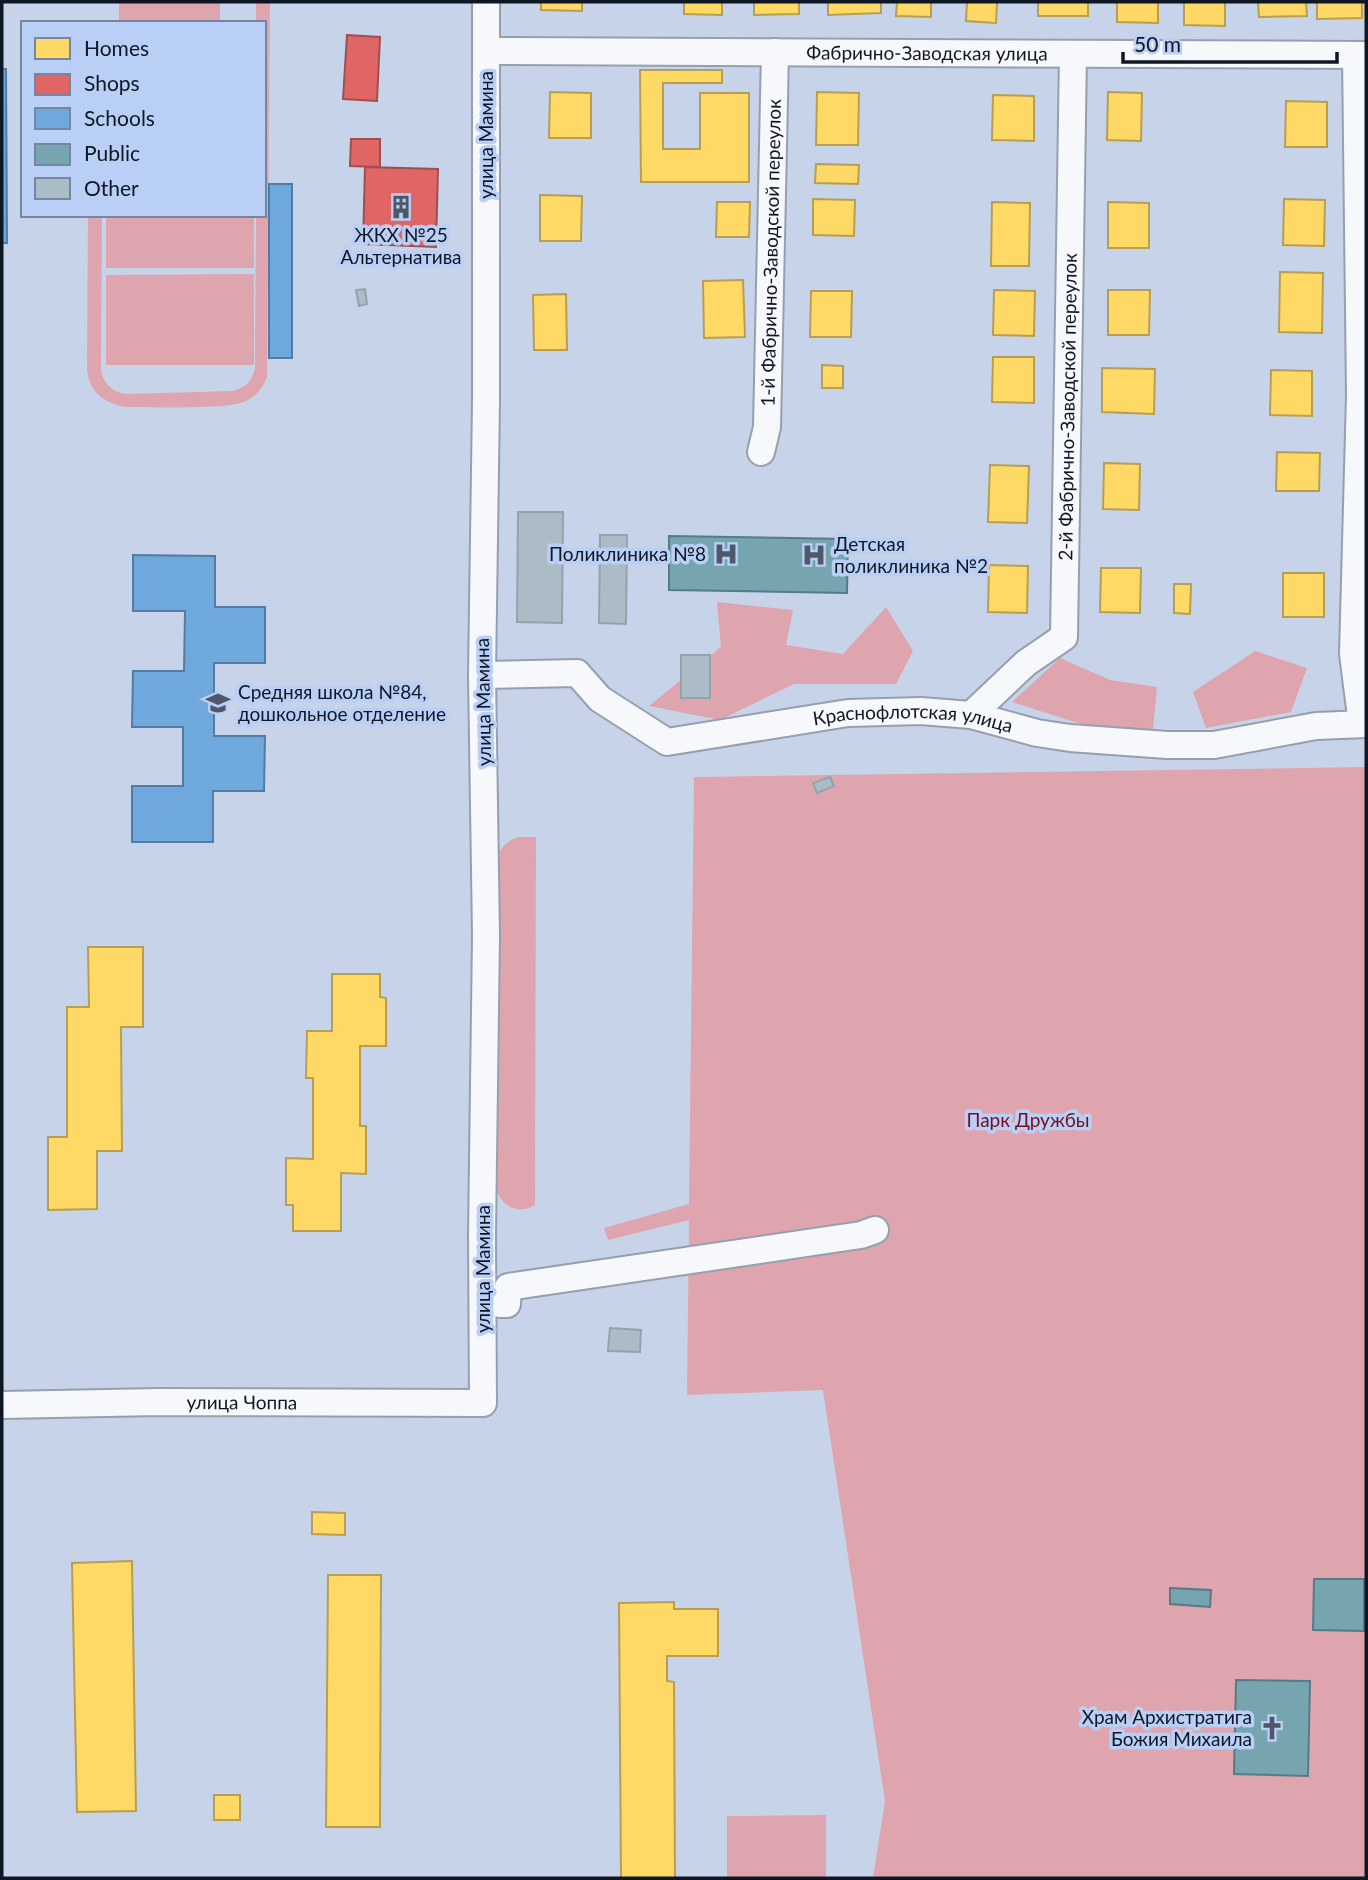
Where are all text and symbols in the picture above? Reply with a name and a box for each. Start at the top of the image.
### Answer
legend [21,21,266,217]
scale bar [1123,21,1336,65]
text: 50 m [1134,31,1181,56]
text: Homes [84,35,149,60]
street label: Фабрично-Заводская улица [806,40,1048,65]
text: Shops [84,70,140,95]
street label: улица Мамина [474,71,497,199]
street label: 1-й Фабрично-Заводской переулок [755,99,785,407]
text: Schools [84,105,155,130]
text: Public [84,140,140,165]
text: Other [84,175,139,200]
building icon: ЖКХ №25 Альтернатива [387,193,415,221]
place label: ЖКХ №25 Альтернатива [340,223,462,268]
street label: 2-й Фабрично-Заводской переулок [1053,253,1081,561]
place label: Детская поликлиника №2 [834,532,988,577]
hospital icon: Поликлиника №8 [712,540,740,568]
hospital icon: Детская поликлиника №2 [800,541,828,569]
place label: Поликлиника №8 [549,542,706,565]
street label: улица Мамина [470,638,495,766]
place label: Средняя школа №84, дошкольное отделение [238,680,446,725]
school or university icon: Средняя школа №84, дошкольное отделение [204,689,232,717]
street label: Краснофлотская улица [811,699,1016,737]
park label: Парк Дружбы [966,1108,1090,1131]
street label: улица Мамина [471,1205,494,1333]
street label: улица Чоппа [187,1390,297,1413]
place label: Храм Архистратига Божия Михаила [1082,1705,1252,1750]
church icon: Храм Архистратига Божия Михаила [1258,1714,1286,1742]

